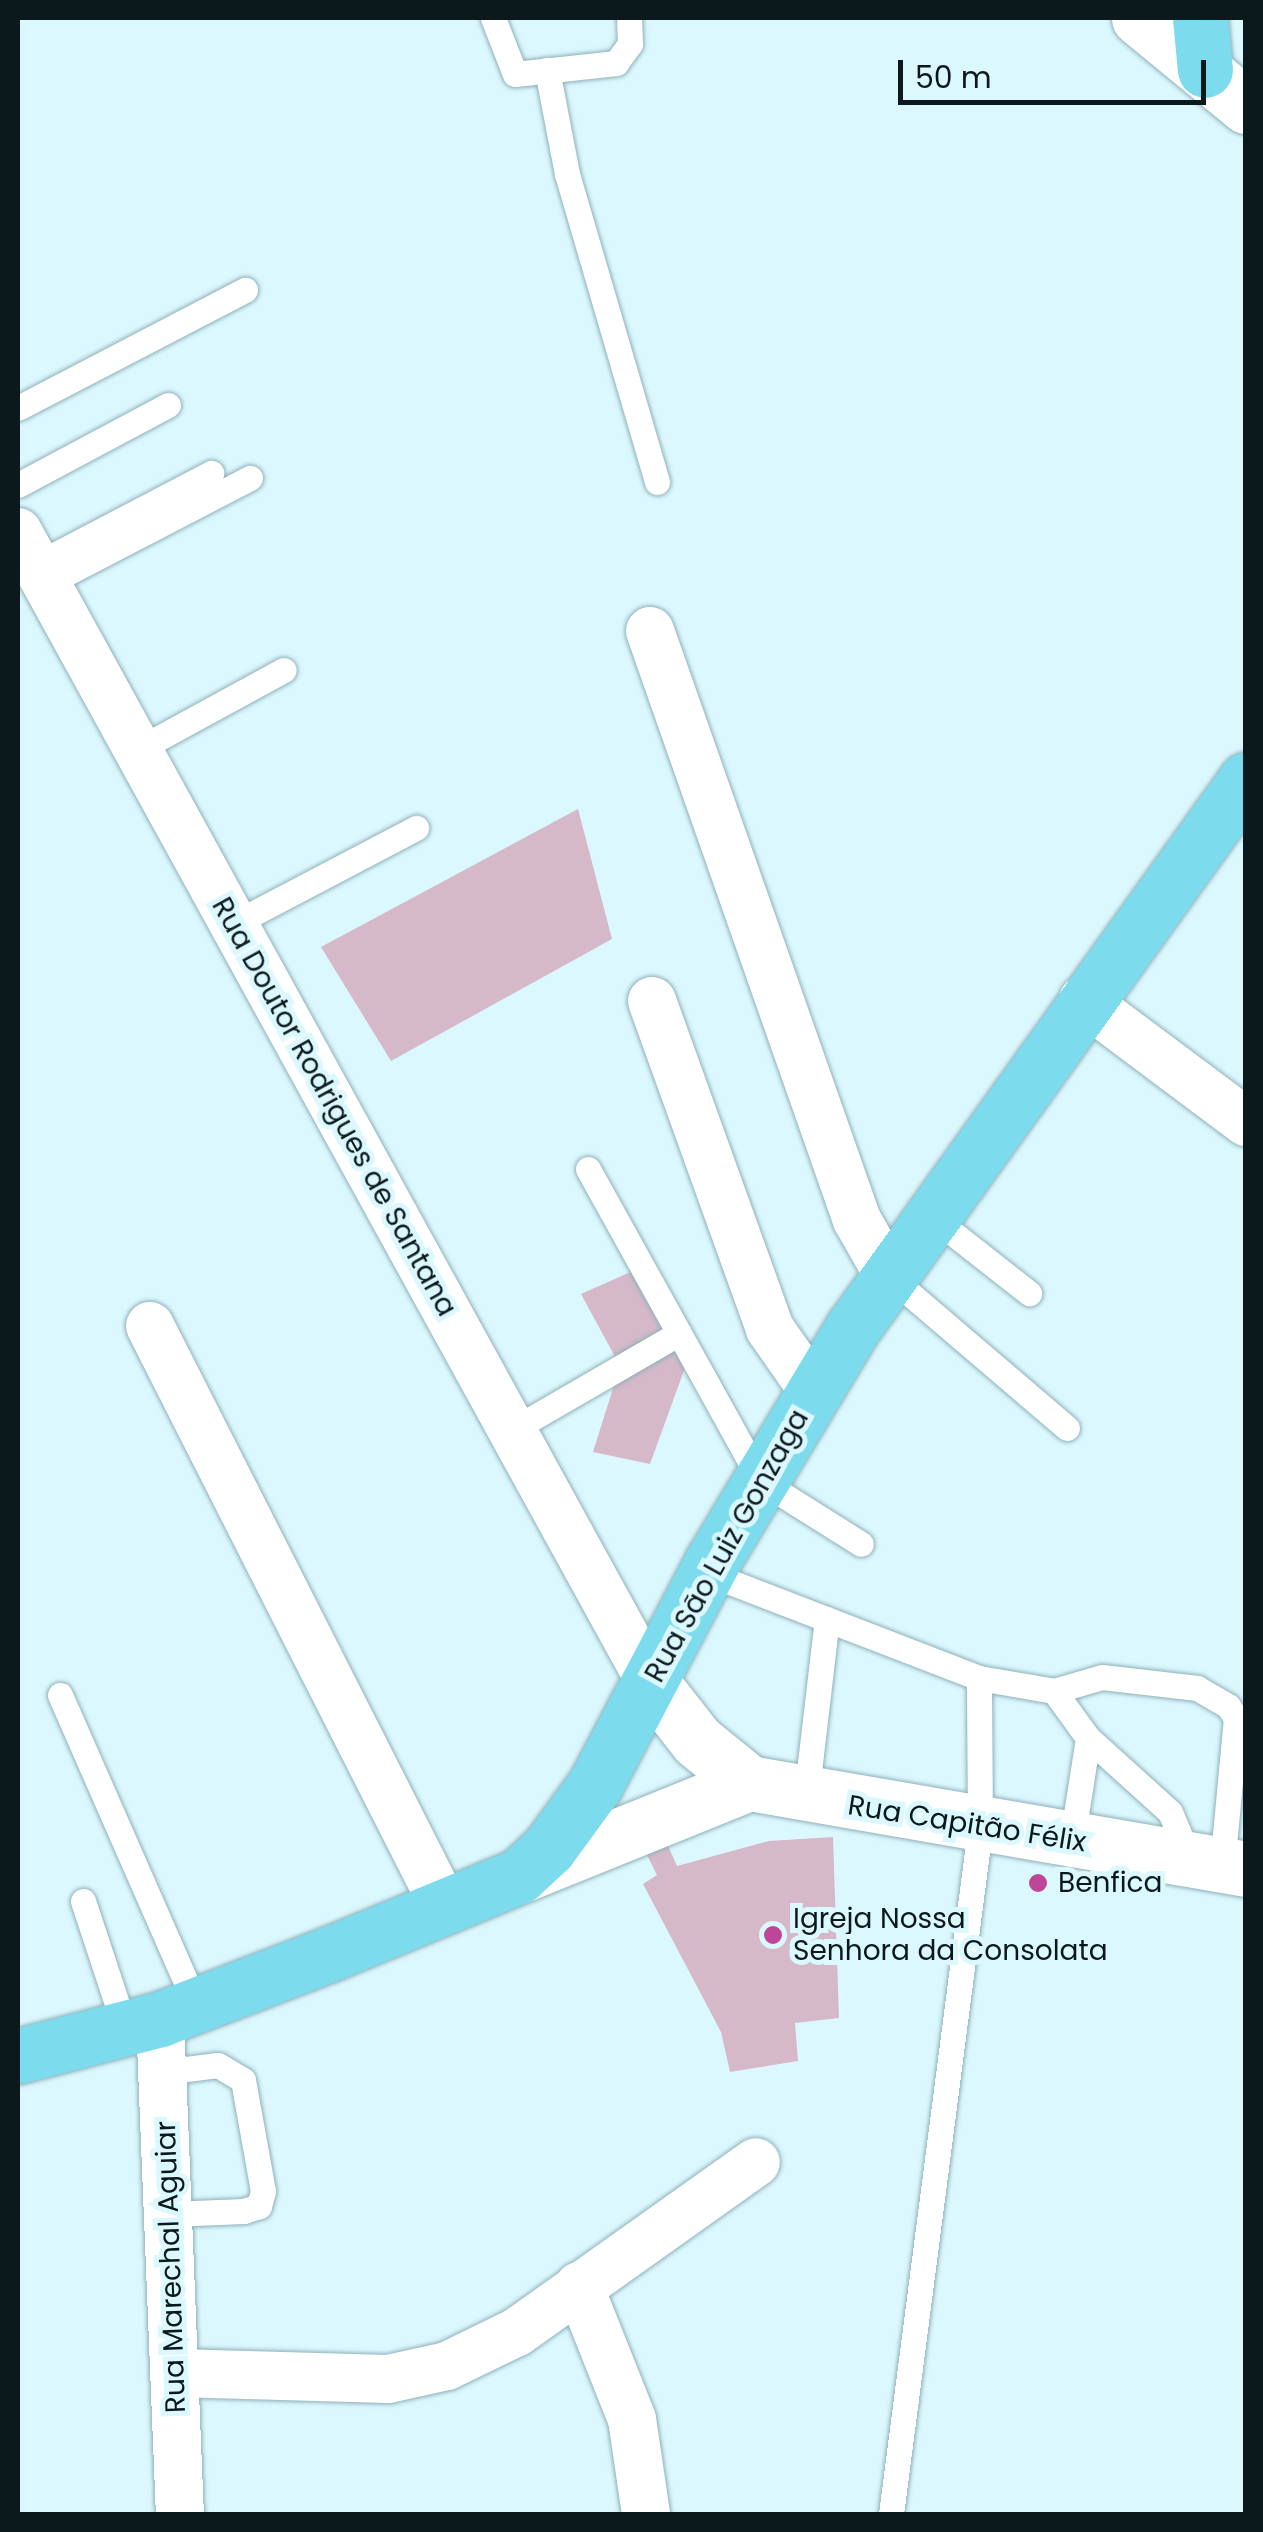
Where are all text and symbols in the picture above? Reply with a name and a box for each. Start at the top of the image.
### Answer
scale bar [903,40,1210,102]
text: 50 m [915,56,992,99]
street label: Rua Doutor Rodrigues de Santana [205,892,463,1322]
street label: Rua São Luiz Gonzaga [638,1404,816,1688]
street label: Rua Capitão Félix [845,1789,1089,1859]
place label: Benfica [1058,1866,1162,1900]
marker: Benfica [1027,1872,1049,1894]
place label: Igreja Nossa Senhora da Consolata [793,1902,1108,1968]
marker: Igreja Nossa Senhora da Consolata [762,1924,784,1946]
street label: Rua Marechal Aguiar [149,2120,193,2414]

